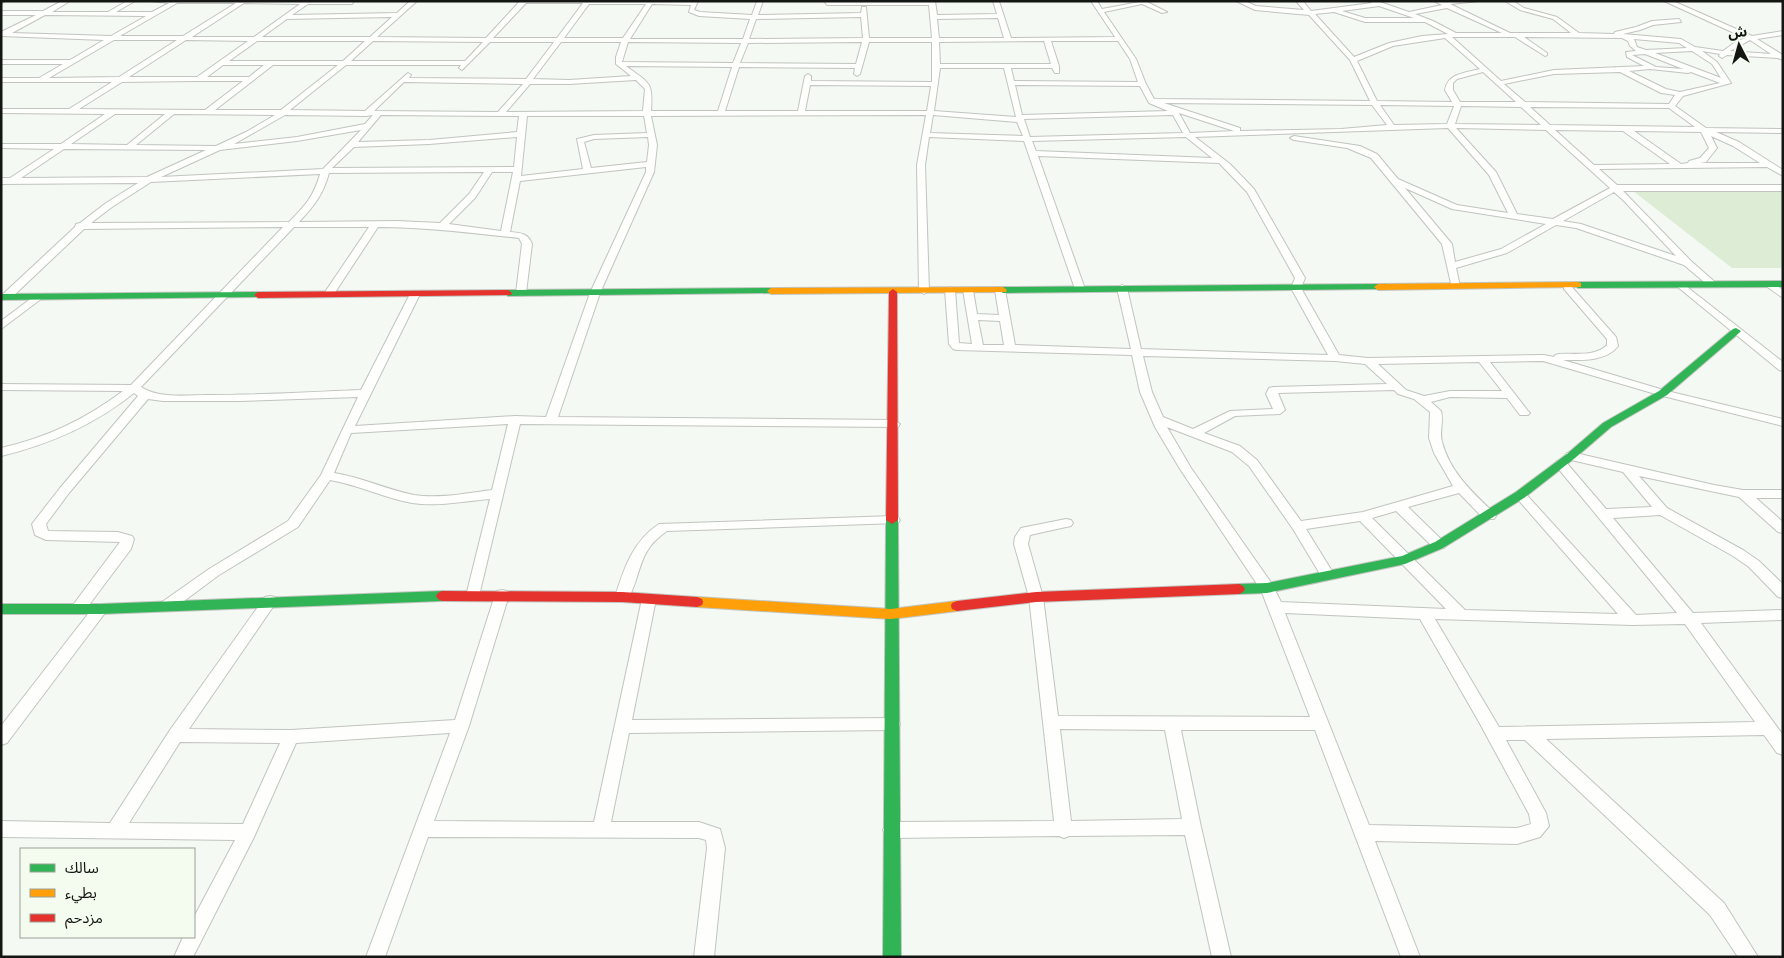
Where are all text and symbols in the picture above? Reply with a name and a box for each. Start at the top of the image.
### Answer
north arrow [1714,20,1764,70]
text: ش [1727,22,1748,41]
legend [20,848,195,938]
text: سالك [65,858,99,876]
text: بطيء [65,883,97,904]
text: مزدحم [65,908,103,929]

